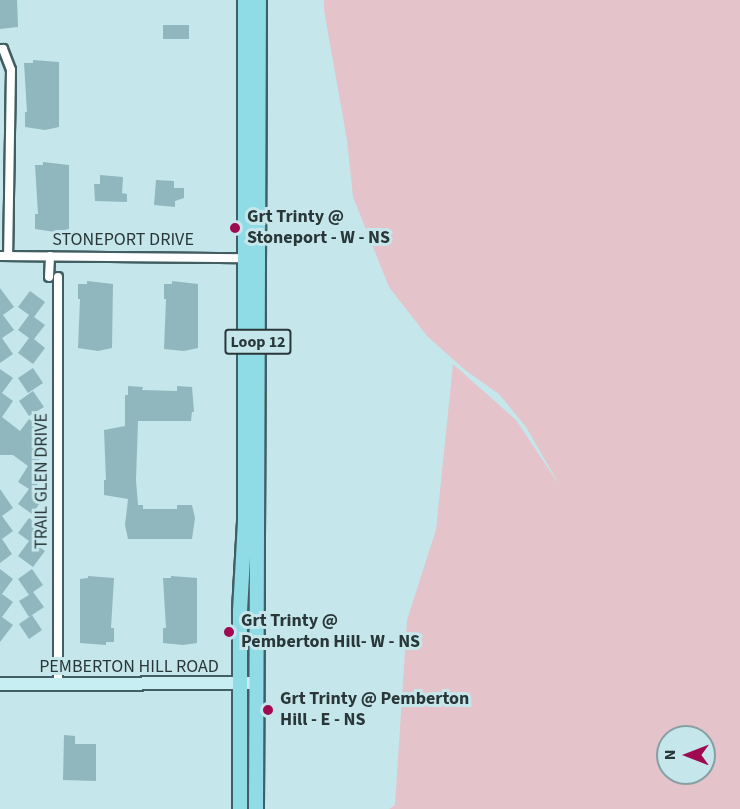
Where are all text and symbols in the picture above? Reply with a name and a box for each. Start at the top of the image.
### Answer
place label: Grt Trinty @ Stoneport - W - NS [247,207,390,250]
marker: Grt Trinty @ Stoneport - W - NS [228,221,242,235]
street label: STONEPORT DRIVE [52,229,194,251]
road number: Loop 12 [224,329,292,355]
street label: TRAIL GLEN DRIVE [31,413,53,549]
place label: Grt Trinty @ Pemberton Hill- W - NS [241,611,420,654]
marker: Grt Trinty @ Pemberton Hill- W - NS [222,625,236,639]
street label: PEMBERTON HILL ROAD [39,656,219,678]
place label: Grt Trinty @ Pemberton Hill - E - NS [280,689,469,732]
marker: Grt Trinty @ Pemberton Hill - E - NS [261,703,275,717]
north arrow [656,725,716,785]
text: N [659,750,681,760]

